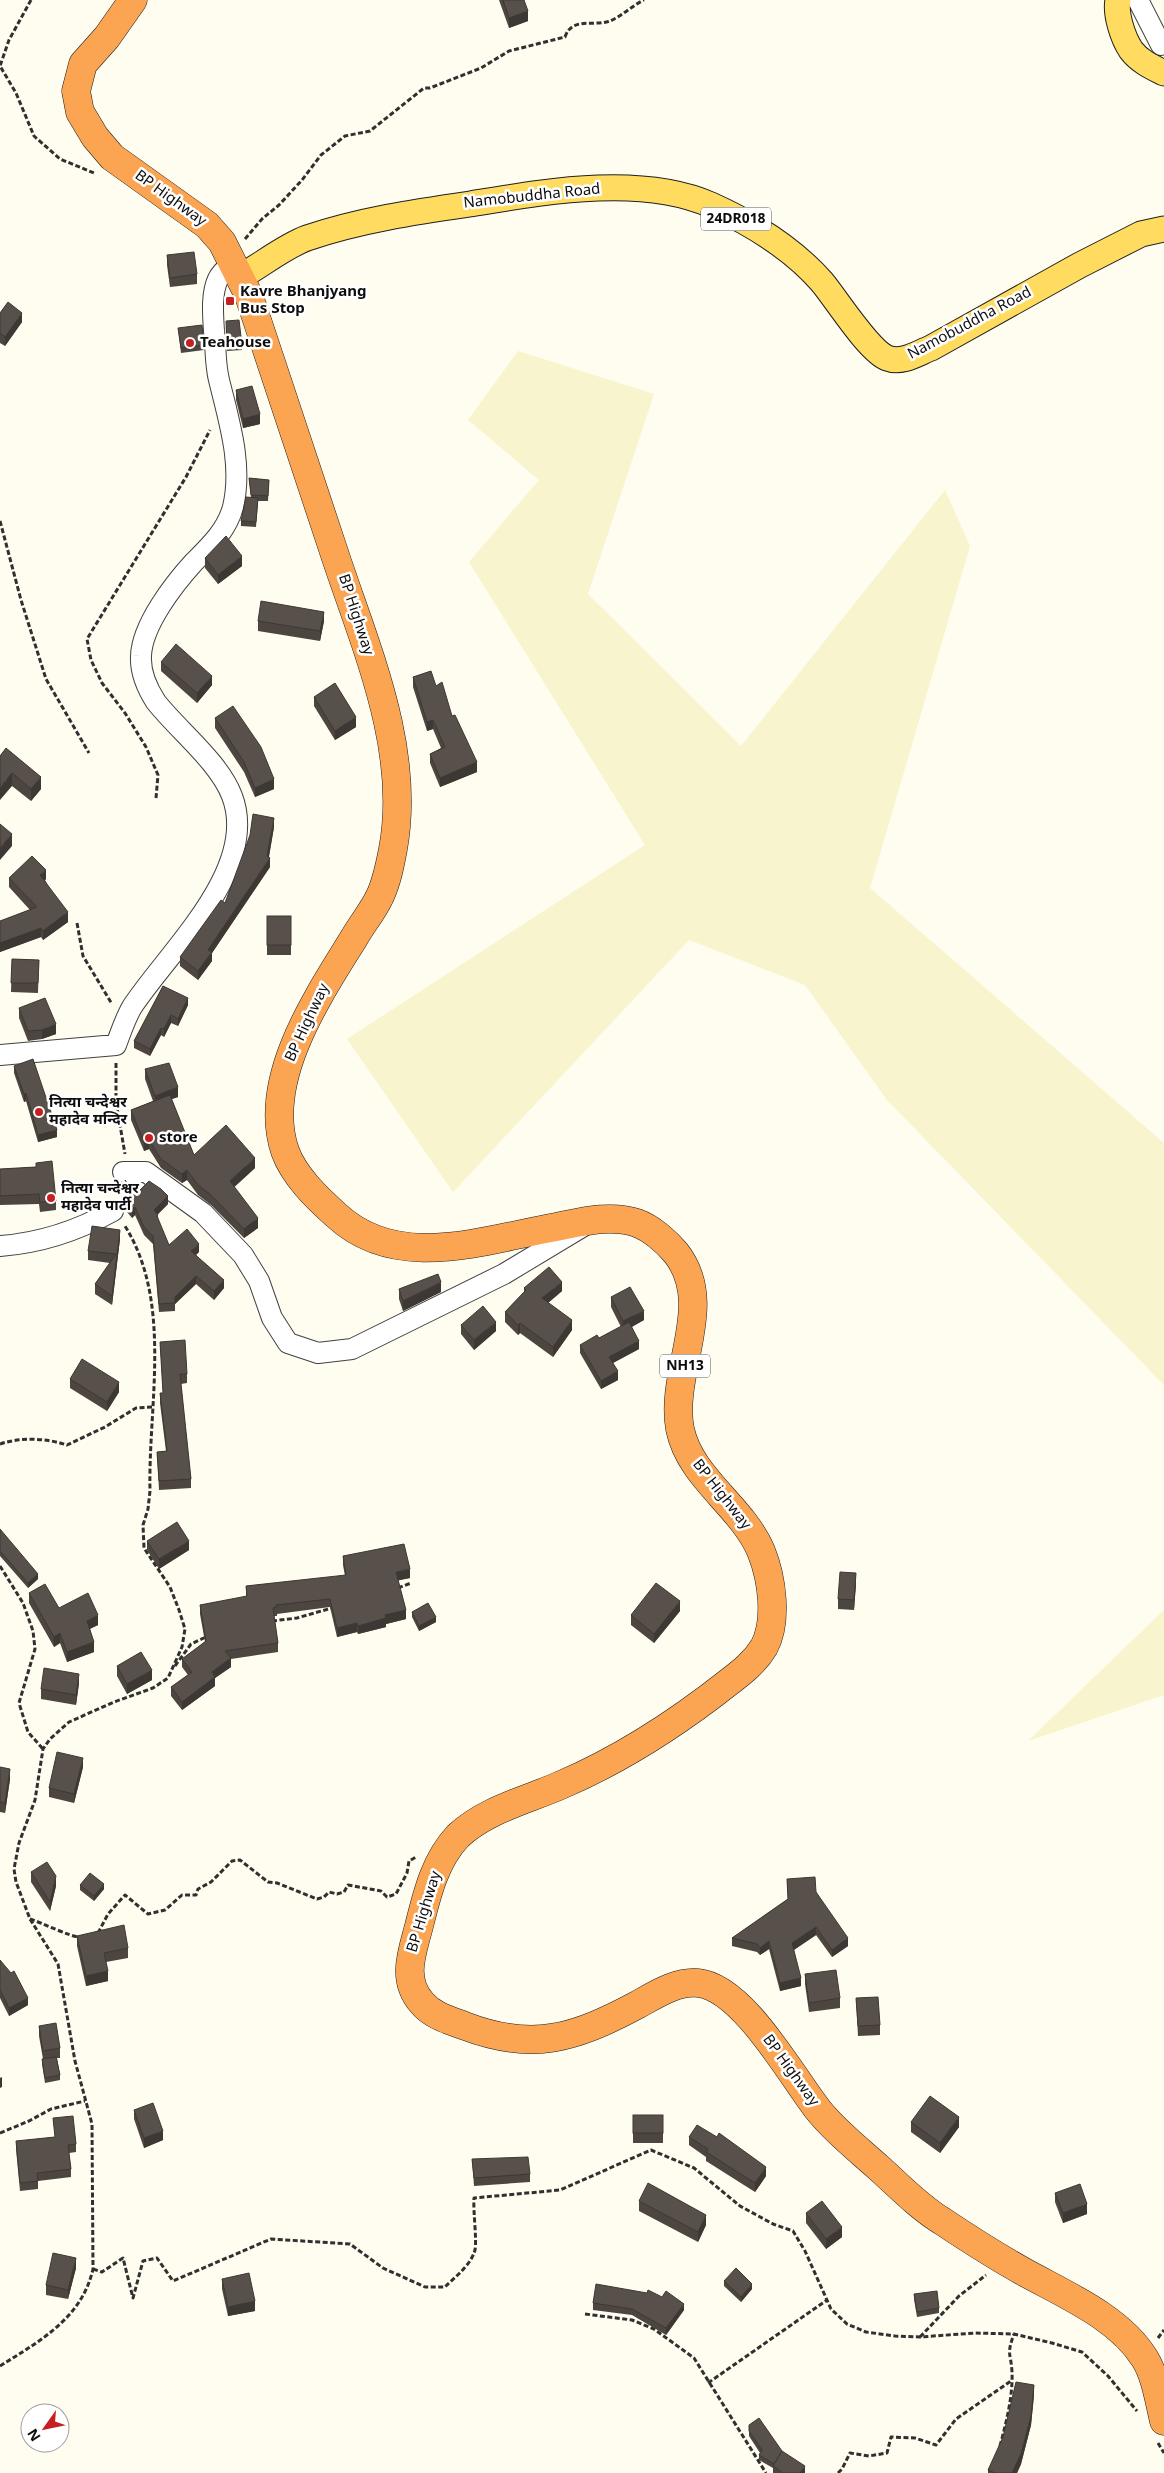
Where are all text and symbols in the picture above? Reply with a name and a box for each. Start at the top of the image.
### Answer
street label: BP Highway [130,167,210,232]
street label: Namobuddha Road [463,180,601,214]
road number: 24DR018 [701,208,771,230]
place label: Kavre Bhanjyang Bus Stop [240,283,366,319]
street label: Namobuddha Road [905,283,1035,365]
marker: Kavre Bhanjyang Bus Stop [224,295,236,307]
place label: Teahouse [200,334,271,353]
marker: Teahouse [184,337,196,349]
street label: BP Highway [333,572,377,658]
street label: BP Highway [282,981,335,1065]
place label: नित्या चन्देश्वर महादेव मन्दिर [49,1093,128,1130]
marker: नित्या चन्देश्वर महादेव मन्दिर [33,1106,45,1118]
place label: store [159,1129,198,1148]
marker: store [143,1132,155,1144]
place label: नित्या चन्देश्वर महादेव पार्टी [61,1179,139,1216]
marker: नित्या चन्देश्वर महादेव पार्टी [45,1192,57,1204]
road number: NH13 [660,1354,710,1378]
street label: BP Highway [688,1456,755,1534]
street label: BP Highway [404,1869,446,1955]
street label: BP Highway [758,2031,823,2111]
north arrow [20,2403,70,2453]
text: N [24,2424,46,2444]

